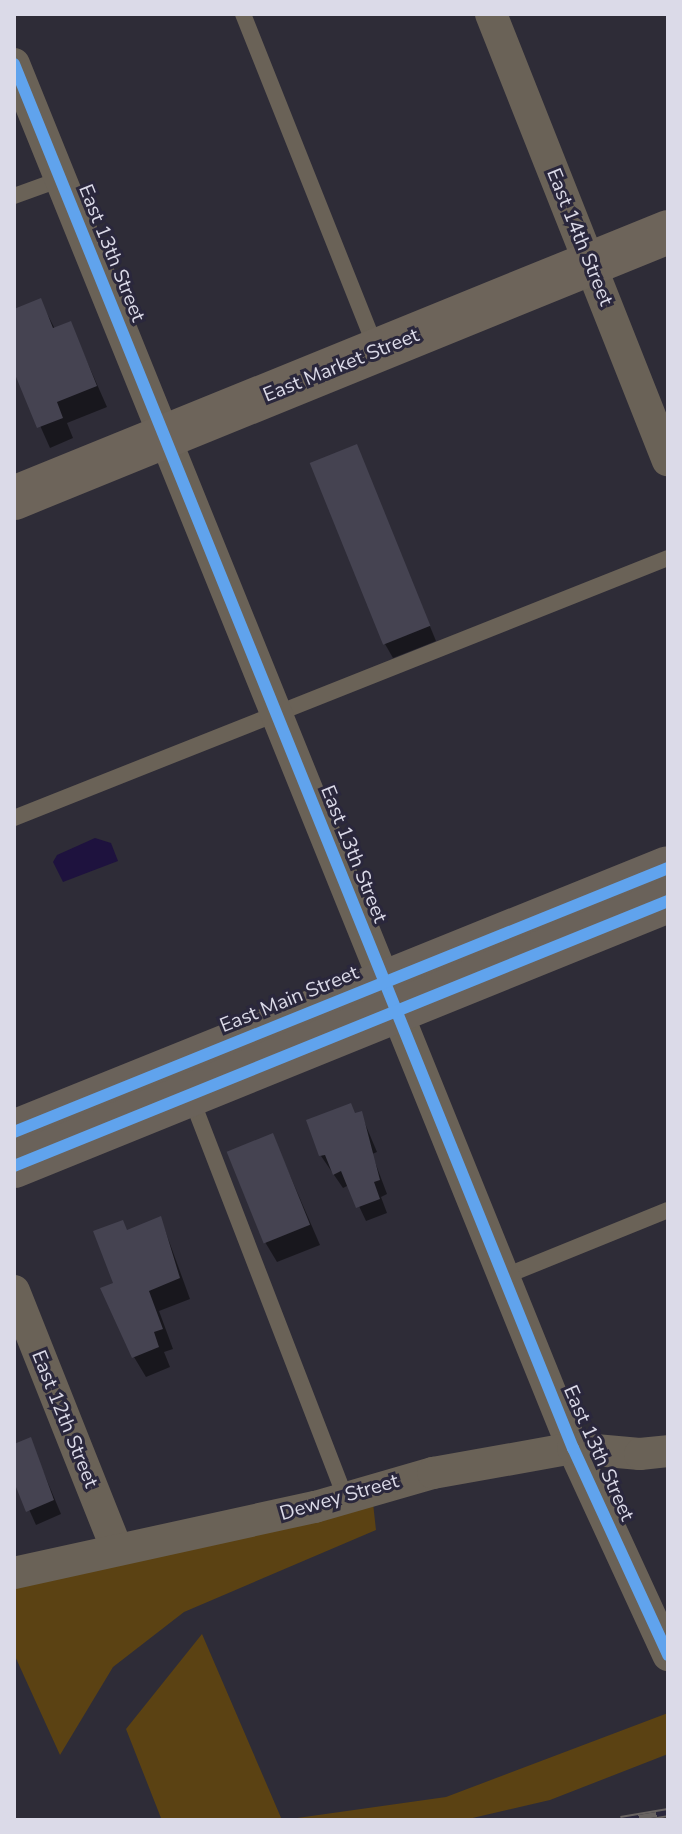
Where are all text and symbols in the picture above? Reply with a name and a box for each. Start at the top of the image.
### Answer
street label: East 14th Street [542,165,618,309]
street label: East 13th Street [74,181,150,325]
street label: East Market Street [260,323,422,407]
street label: East 13th Street [316,782,392,926]
street label: East Main Street [216,960,362,1038]
street label: East 12th Street [27,1347,103,1491]
street label: East 13th Street [558,1382,640,1524]
street label: Dewey Street [277,1469,401,1525]

